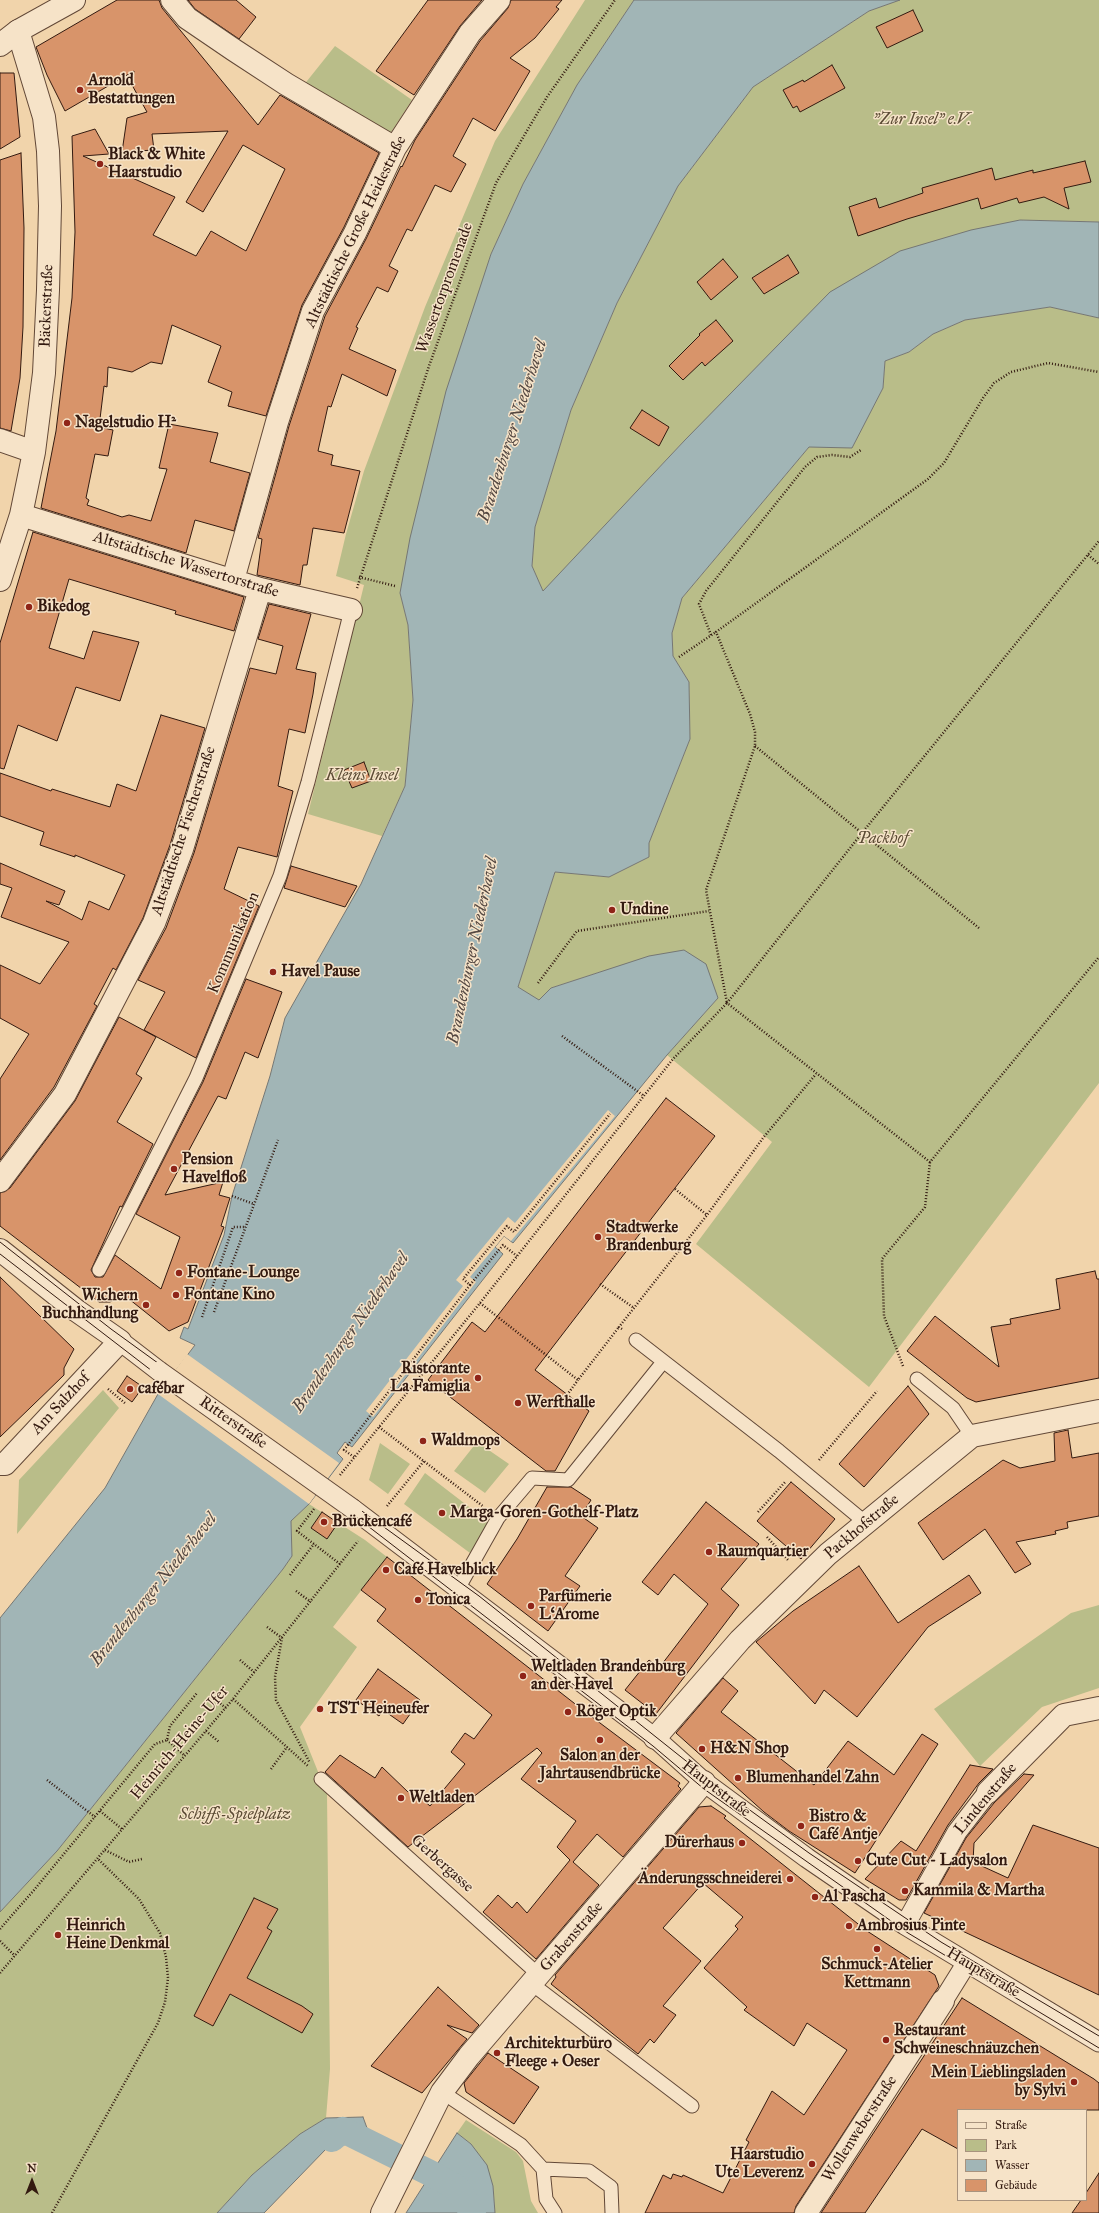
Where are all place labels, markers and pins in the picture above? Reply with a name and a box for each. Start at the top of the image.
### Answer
place label: Arnold Bestattungen [88,71,175,109]
marker: Arnold Bestattungen [75,85,85,95]
place label: Black & White Haarstudio [108,145,205,183]
marker: Black & White Haarstudio [95,159,105,169]
place label: Nagelstudio H² [75,413,176,433]
marker: Nagelstudio H² [62,418,72,428]
place label: Bikedog [37,597,90,617]
marker: Bikedog [24,602,34,612]
place label: Undine [620,900,669,920]
marker: Undine [607,905,617,915]
place label: Havel Pause [281,962,360,982]
marker: Havel Pause [268,967,278,977]
place label: Pension Havelfloß [182,1150,246,1188]
marker: Pension Havelfloß [169,1164,179,1174]
place label: Stadtwerke Brandenburg [606,1218,691,1256]
marker: Stadtwerke Brandenburg [593,1232,603,1242]
place label: Fontane-Lounge [187,1263,299,1283]
marker: Fontane-Lounge [174,1268,184,1278]
place label: Fontane Kino [184,1285,275,1305]
place label: Wichern Buchhandlung [42,1286,138,1324]
marker: Fontane Kino [171,1290,181,1300]
marker: Wichern Buchhandlung [141,1300,151,1310]
place label: Ristorante La Famiglia [390,1359,470,1397]
marker: Ristorante La Famiglia [473,1373,483,1383]
place label: cafébar [138,1379,184,1399]
marker: cafébar [125,1384,135,1394]
place label: Werfthalle [526,1393,595,1413]
marker: Werfthalle [513,1398,523,1408]
place label: Waldmops [431,1431,500,1451]
marker: Waldmops [418,1436,428,1446]
place label: Marga-Goren-Gothelf-Platz [450,1503,638,1523]
marker: Marga-Goren-Gothelf-Platz [437,1508,447,1518]
place label: Brückencafé [332,1512,412,1532]
marker: Brückencafé [319,1517,329,1527]
place label: Raumquartier [717,1542,809,1562]
marker: Raumquartier [704,1547,714,1557]
place label: Café Havelblick [394,1560,496,1580]
marker: Café Havelblick [381,1565,391,1575]
place label: Parfümerie L‘Arome [539,1587,612,1625]
place label: Tonica [426,1590,470,1610]
marker: Tonica [413,1595,423,1605]
marker: Parfümerie L‘Arome [526,1601,536,1611]
place label: Weltladen Brandenburg an der Havel [531,1657,685,1695]
marker: Weltladen Brandenburg an der Havel [518,1671,528,1681]
place label: TST Heineufer [328,1699,429,1719]
place label: Röger Optik [576,1702,657,1722]
marker: TST Heineufer [315,1704,325,1714]
marker: Röger Optik [563,1707,573,1717]
marker: Salon an der Jahrtausendbrücke [595,1735,605,1745]
place label: H&N Shop [710,1739,789,1759]
marker: H&N Shop [697,1744,707,1754]
place label: Salon an der Jahrtausendbrücke [540,1746,660,1784]
place label: Blumenhandel Zahn [746,1768,879,1788]
marker: Blumenhandel Zahn [733,1773,743,1783]
place label: Weltladen [409,1788,475,1808]
marker: Weltladen [396,1793,406,1803]
place label: Bistro & Café Antje [809,1807,878,1845]
marker: Bistro & Café Antje [796,1821,806,1831]
place label: Dürerhaus [664,1833,734,1853]
marker: Dürerhaus [737,1838,747,1848]
place label: Cute Cut - Ladysalon [866,1851,1007,1871]
marker: Cute Cut - Ladysalon [853,1856,863,1866]
place label: Änderungsschneiderei [639,1869,782,1889]
marker: Änderungsschneiderei [785,1874,795,1884]
place label: Kammila & Martha [913,1881,1044,1901]
marker: Kammila & Martha [900,1886,910,1896]
place label: Al Pascha [823,1887,885,1907]
marker: Al Pascha [810,1892,820,1902]
place label: Heinrich Heine Denkmal [66,1916,169,1954]
place label: Ambrosius Pinte [857,1916,965,1936]
marker: Ambrosius Pinte [844,1921,854,1931]
marker: Heinrich Heine Denkmal [53,1930,63,1940]
marker: Schmuck-Atelier Kettmann [872,1944,882,1954]
place label: Schmuck-Atelier Kettmann [821,1955,933,1993]
place label: Restaurant Schweineschnäuzchen [894,2021,1039,2059]
place label: Architekturbüro Fleege + Oeser [505,2034,612,2072]
marker: Restaurant Schweineschnäuzchen [881,2035,891,2045]
marker: Architekturbüro Fleege + Oeser [492,2048,502,2058]
place label: Mein Lieblingsladen by Sylvi [931,2063,1066,2101]
marker: Mein Lieblingsladen by Sylvi [1069,2077,1079,2087]
place label: Haarstudio Ute Leverenz [715,2145,804,2183]
marker: Haarstudio Ute Leverenz [807,2159,817,2169]

